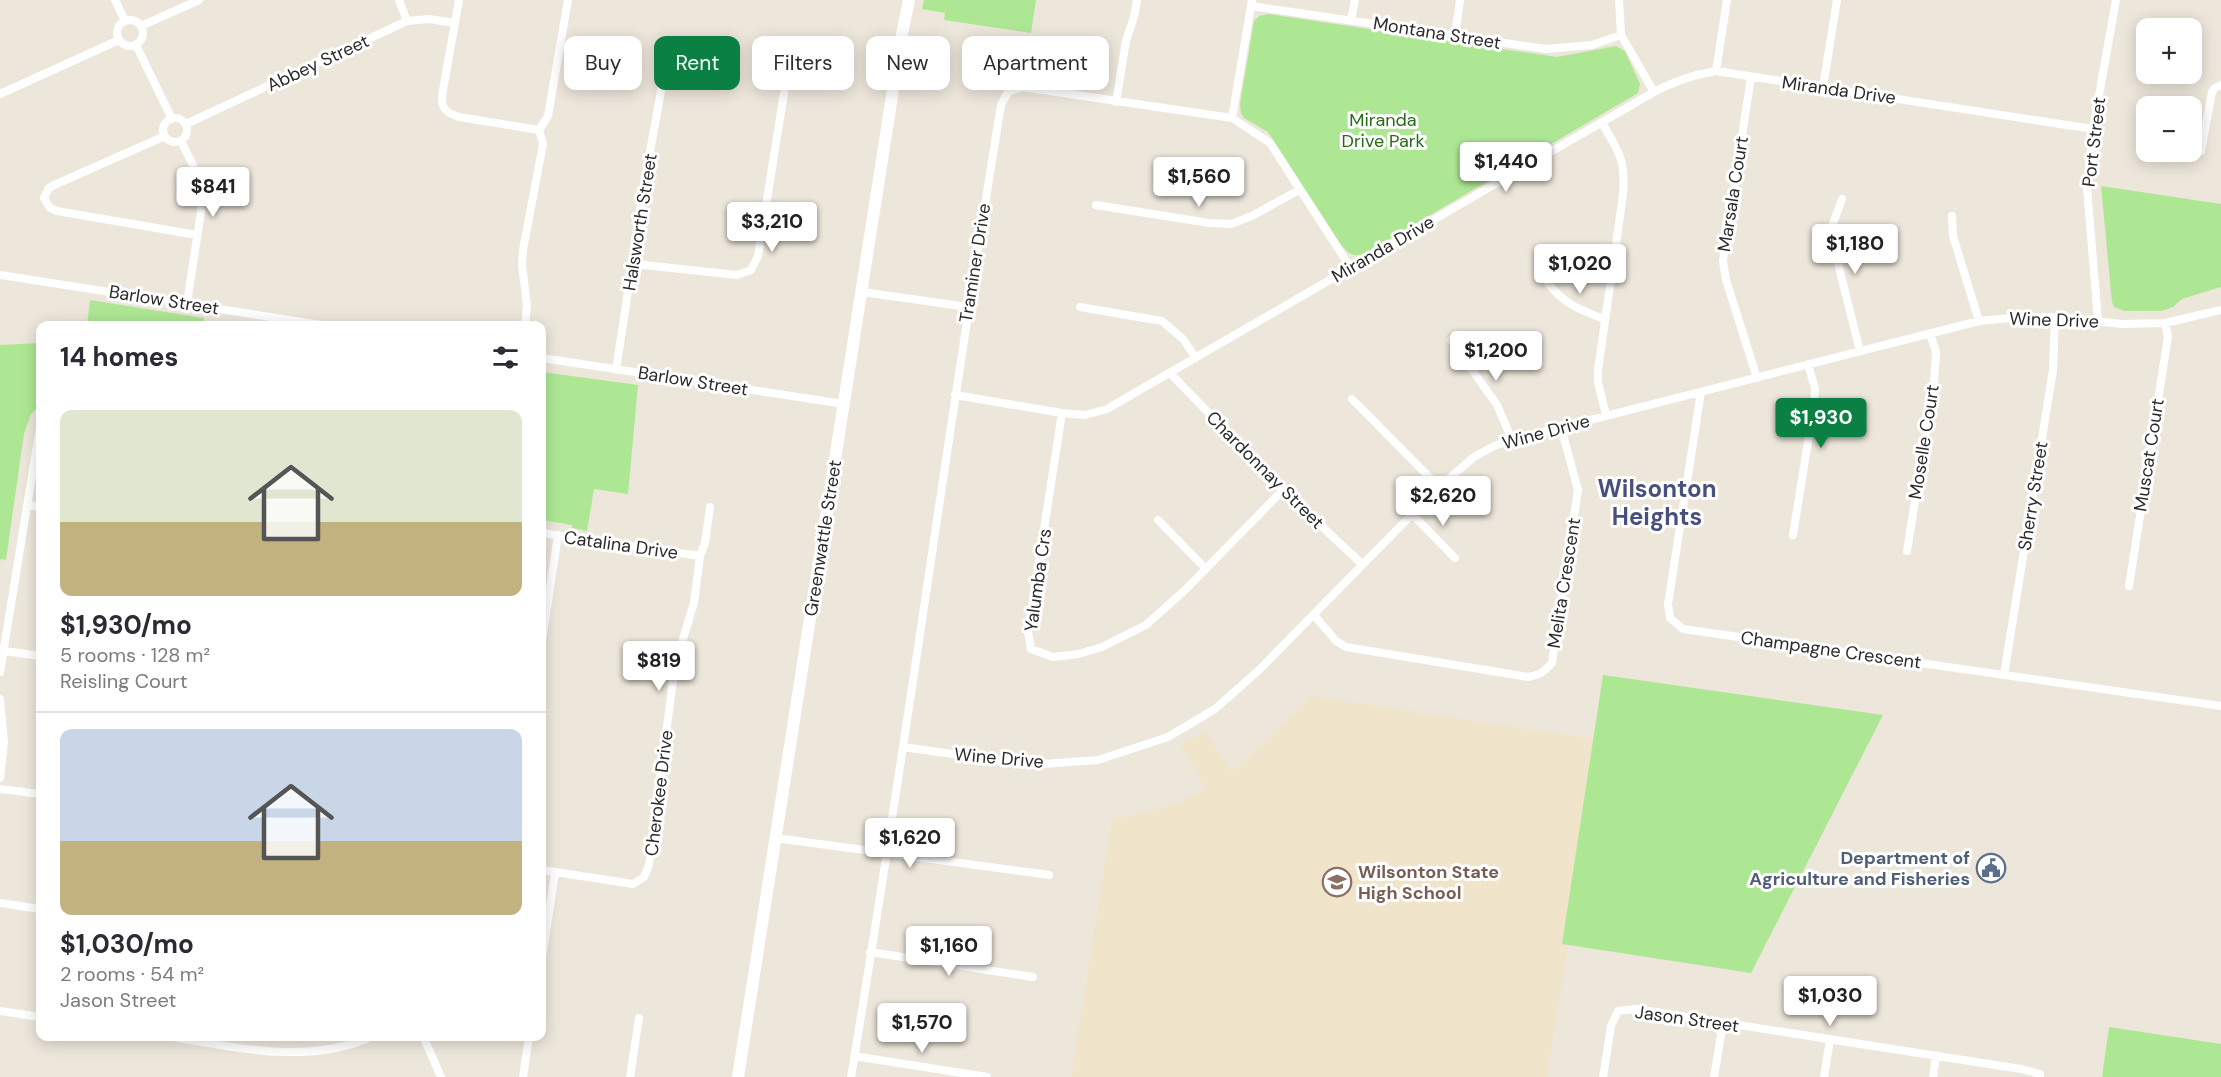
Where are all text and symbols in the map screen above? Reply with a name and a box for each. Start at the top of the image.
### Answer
street label: Montana Street [1371,11,1503,55]
map controls [2136,18,2202,162]
button: + [2136,18,2202,84]
street label: Abbey Street [263,29,373,97]
chip: Buy [564,36,642,90]
chip: Rent [654,36,740,90]
chip: Filters [752,36,854,90]
chip: New [866,36,950,90]
chip: Apartment [962,36,1109,90]
street label: Miranda Drive [1781,70,1897,110]
street label: Port Street [2077,96,2111,188]
button: − [2136,96,2202,162]
park label: Miranda Drive Park [1342,108,1424,153]
street label: Marsala Court [1712,135,1754,253]
pin: $1,440 [1457,142,1555,193]
text: $1,440 [1474,148,1538,174]
street label: Halsworth Street [617,152,663,292]
pin: $1,560 [1150,157,1248,208]
text: $1,560 [1167,163,1231,189]
pin: $841 [177,167,249,218]
text: $841 [190,173,236,199]
pin: $3,210 [723,202,821,253]
street label: Traminer Drive [954,202,996,324]
text: $3,210 [741,208,803,234]
street label: Miranda Drive [1327,210,1439,288]
pin: $1,180 [1806,224,1904,275]
text: $1,180 [1826,230,1884,256]
pin: $1,020 [1531,244,1629,295]
text: $1,020 [1548,250,1612,276]
street label: Barlow Street [107,279,221,321]
street label: Wine Drive [2009,306,2099,334]
pin: $1,200 [1447,331,1545,382]
text: $1,200 [1464,337,1528,363]
text: 14 homes [60,340,178,374]
icon: filters [489,341,522,374]
street label: Barlow Street [636,360,750,402]
street label: Moselle Court [1903,383,1945,501]
street label: Muscat Court [2128,397,2170,513]
pin: $1,930 [1772,398,1870,449]
text: $1,930 [1790,404,1852,430]
street label: Chardonnay Street [1201,406,1329,534]
street label: Wine Drive [1500,409,1592,455]
street label: Sherry Street [2013,440,2053,552]
icon: home [237,449,345,557]
street label: Greenwattle Street [799,458,847,618]
district label: Wilsonton Heights [1597,473,1717,532]
pin: $2,620 [1394,476,1492,527]
text: $2,620 [1410,482,1476,508]
street label: Melita Crescent [1542,516,1586,650]
street label: Catalina Drive [562,525,680,565]
street label: Yalumba Crs [1019,527,1057,633]
text: $1,930/mo [60,608,192,642]
street label: Champagne Crescent [1739,625,1923,675]
pin: $819 [623,641,695,692]
text: 5 rooms · 128 m² [60,642,210,668]
text: $819 [637,647,681,673]
text: Reisling Court [60,668,188,694]
street label: Cherokee Drive [639,729,679,857]
street label: Wine Drive [953,742,1045,774]
icon: home [237,768,345,876]
pin: $1,620 [861,818,959,869]
text: $1,620 [879,824,941,850]
place label: Department of Agriculture and Fisheries [1749,846,1970,891]
public building icon: Department of Agriculture and Fisheries [1975,852,2007,884]
place label: Wilsonton State High School [1358,860,1499,905]
school or university icon: Wilsonton State High School [1321,866,1353,898]
pin: $1,160 [900,926,998,977]
text: $1,030/mo [60,927,194,961]
text: $1,160 [920,932,978,958]
text: 2 rooms · 54 m² [60,961,204,987]
pin: $1,030 [1781,976,1879,1027]
text: $1,030 [1798,982,1862,1008]
text: Jason Street [60,987,176,1013]
street label: Jason Street [1634,1000,1740,1038]
pin: $1,570 [873,1003,971,1054]
text: $1,570 [891,1009,953,1035]

